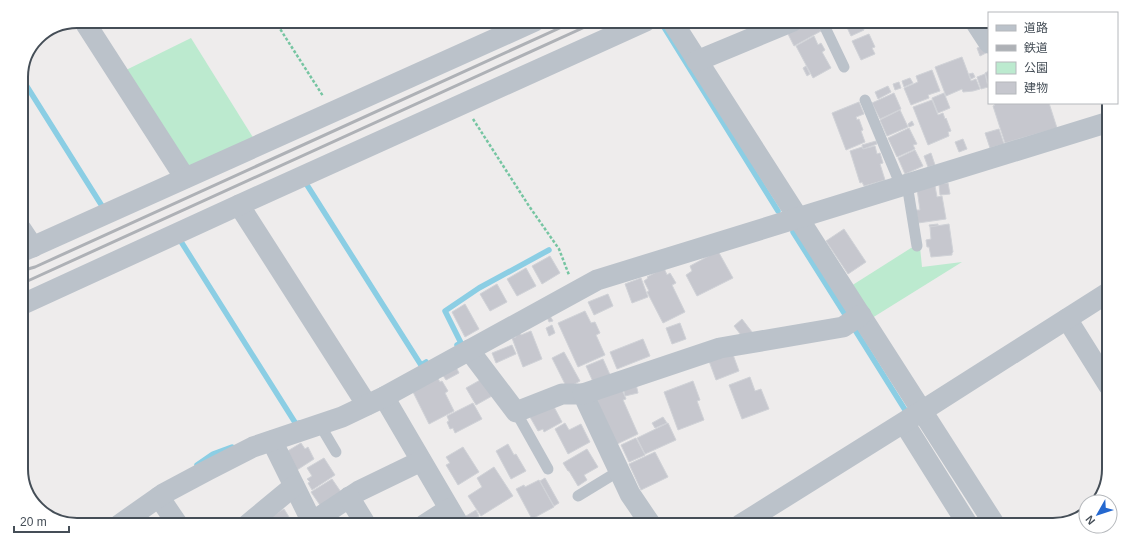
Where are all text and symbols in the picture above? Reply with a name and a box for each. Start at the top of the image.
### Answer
legend [988,12,1118,104]
text: 道路 [1024,21,1048,35]
text: 鉄道 [1024,41,1048,55]
text: 公園 [1024,61,1048,75]
text: 建物 [1024,81,1048,95]
north arrow [1078,494,1118,534]
scale bar [14,508,69,534]
text: N [1083,513,1097,527]
text: 20 m [20,515,47,529]

